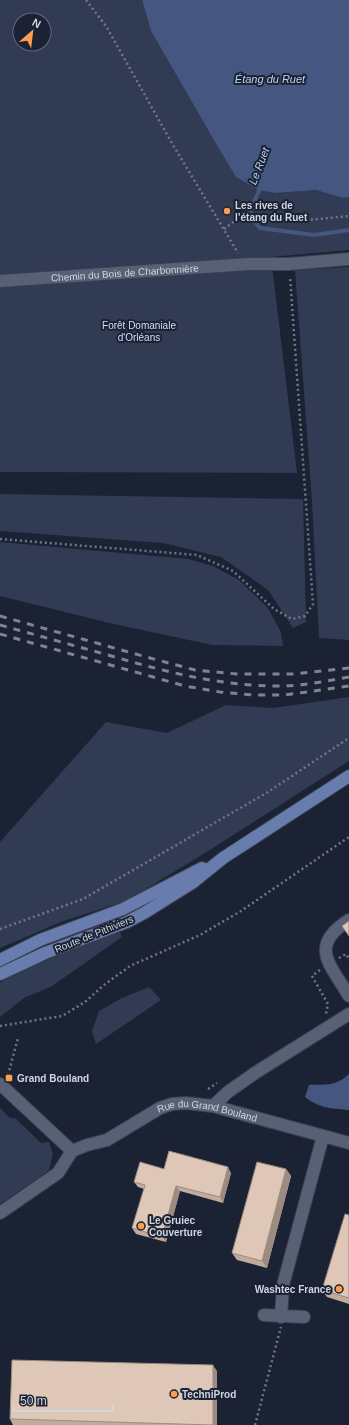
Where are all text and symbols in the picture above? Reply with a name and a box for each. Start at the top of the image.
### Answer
north arrow [12,12,52,52]
text: N [30,16,43,30]
water label: Étang du Ruet [235,73,306,85]
water label: Le Ruet [246,145,272,186]
place label: Les rives de l’étang du Ruet [235,200,308,223]
marker: Les rives de l’étang du Ruet [222,206,232,216]
street label: Chemin du Bois de Charbonnière [51,262,199,283]
park label: Forêt Domaniale d'Orléans [102,320,176,343]
street label: Route de Pithiviers [53,913,135,955]
marker: Grand Bouland [4,1073,14,1083]
place label: Grand Bouland [17,1073,89,1084]
street label: Rue du Grand Bouland [156,1097,258,1123]
place label: Le Gruiec Couverture [149,1215,203,1238]
marker: Le Gruiec Couverture [136,1221,146,1231]
place label: Washtec France [255,1284,331,1295]
marker: Washtec France [334,1284,344,1294]
scale bar [14,1387,113,1413]
marker: TechniProd [169,1389,179,1399]
place label: TechniProd [182,1389,236,1400]
text: 50 m [20,1394,47,1408]

